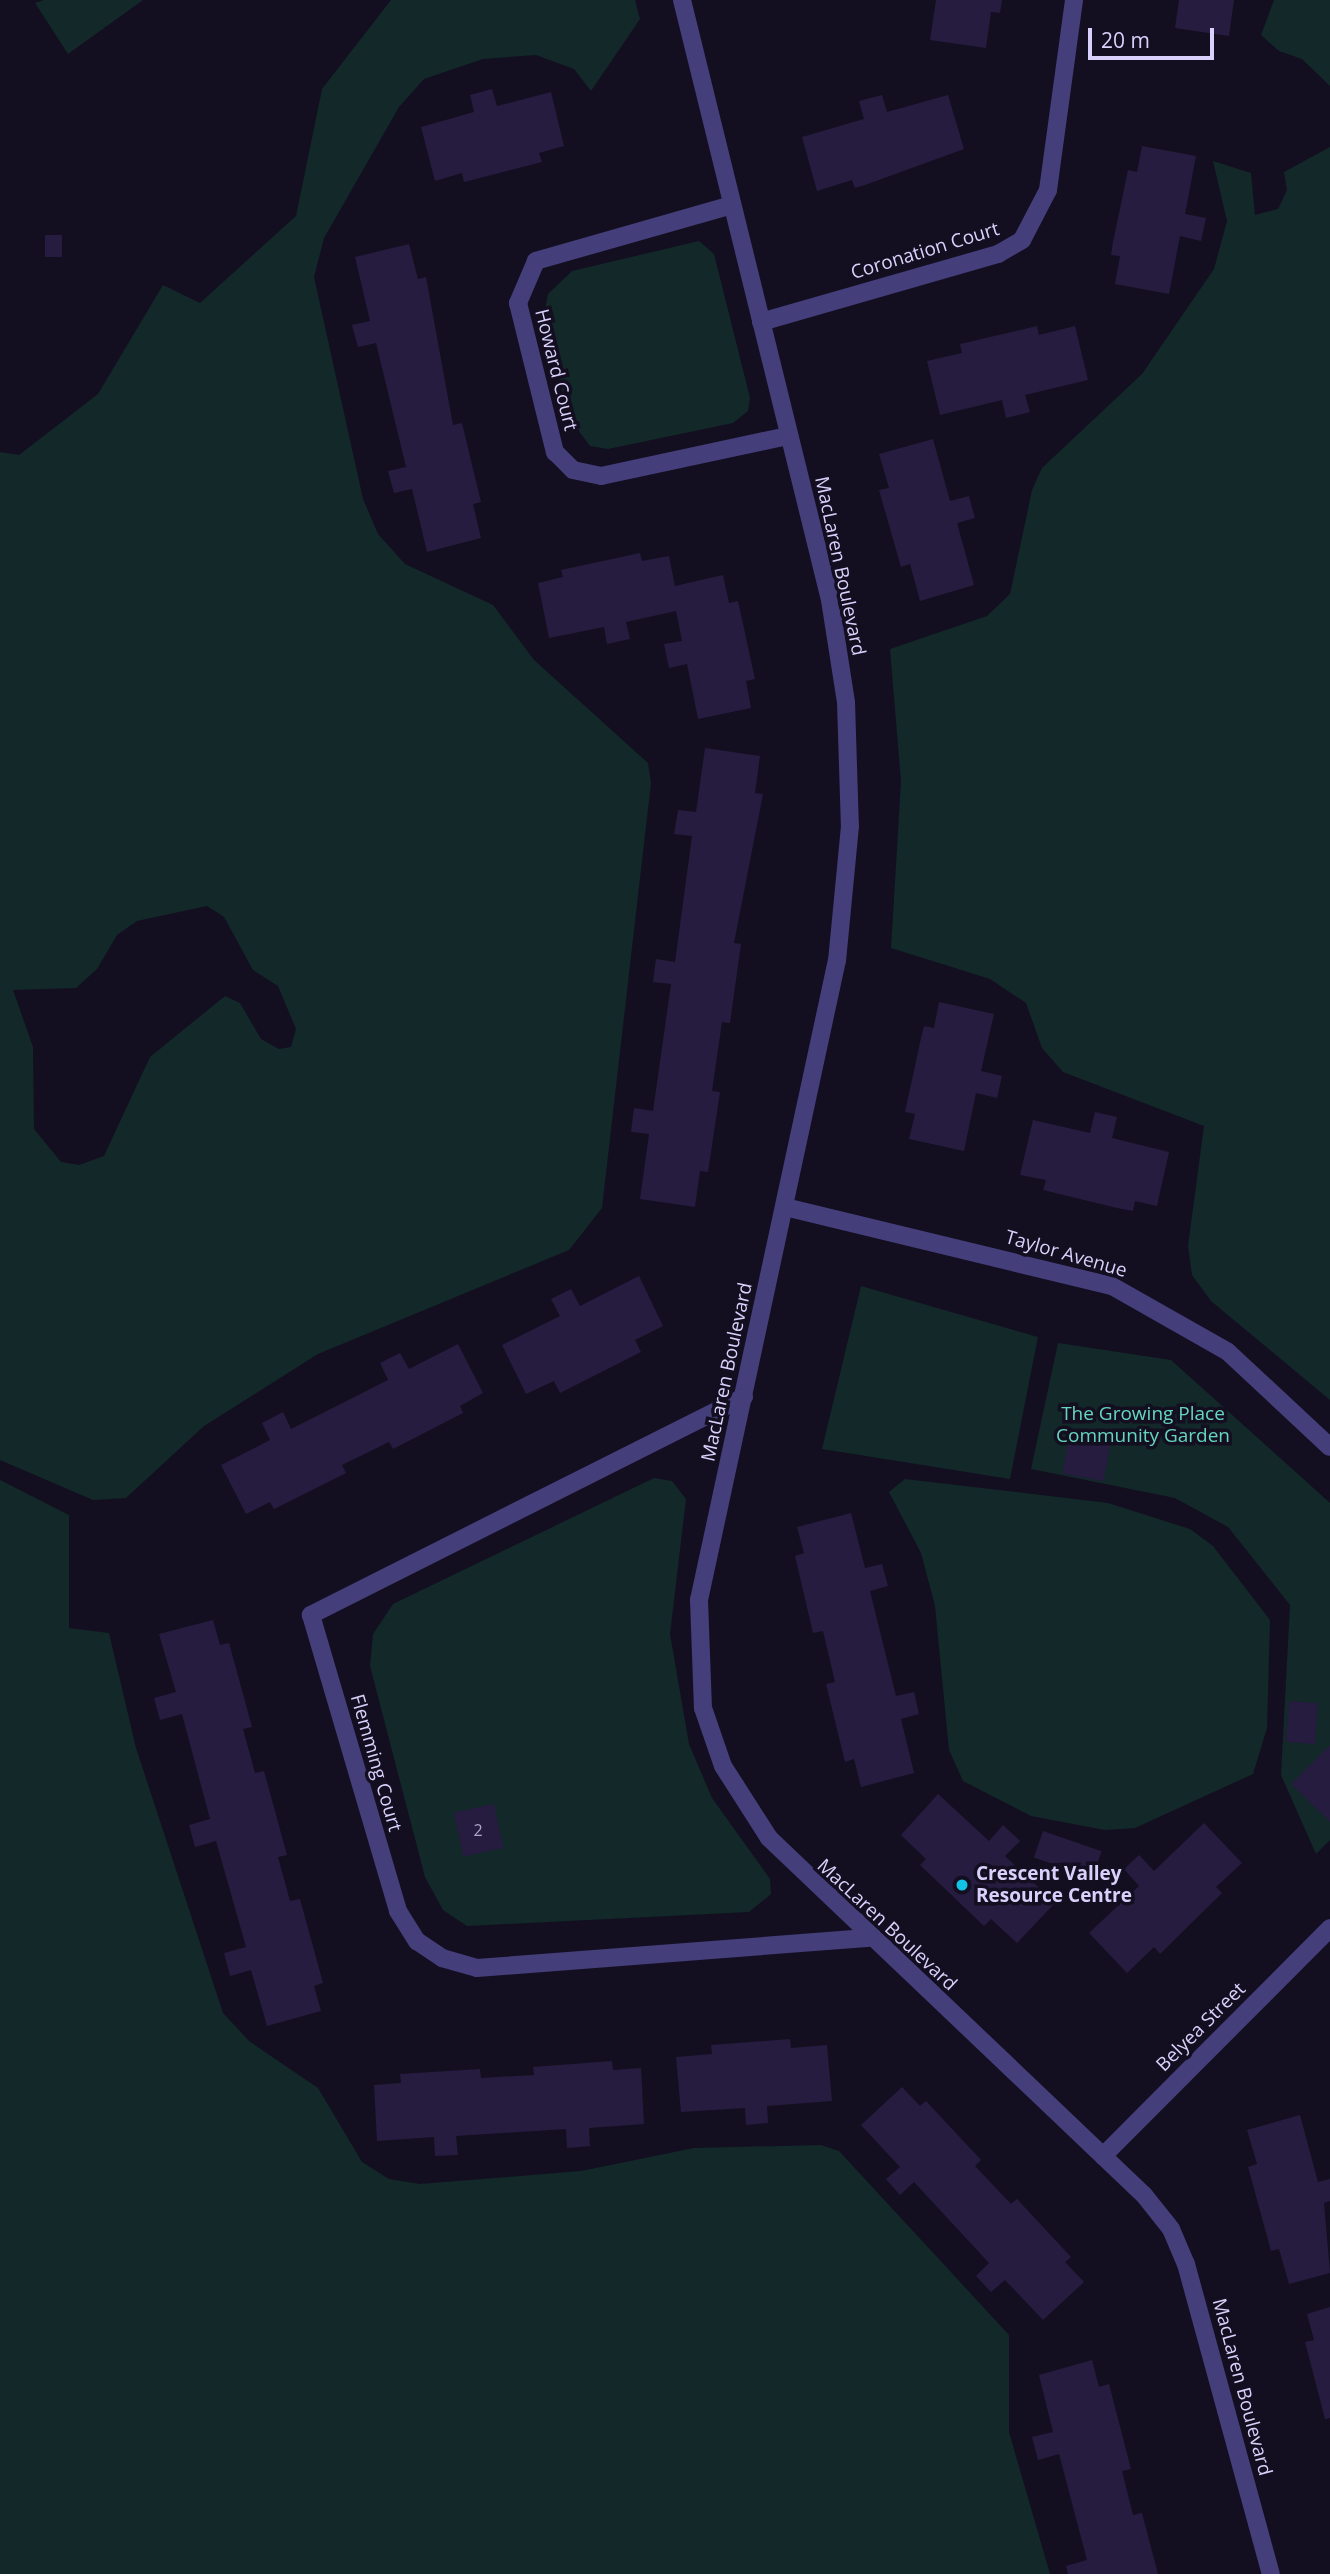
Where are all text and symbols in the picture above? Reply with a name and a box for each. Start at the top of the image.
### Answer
scale bar [1092,14,1218,58]
text: 20 m [1101,26,1150,54]
street label: Coronation Court [848,218,1002,284]
street label: Howard Court [530,307,582,433]
street label: MacLaren Boulevard [810,474,870,658]
street label: Taylor Avenue [1002,1226,1130,1282]
street label: MacLaren Boulevard [697,1280,757,1464]
park label: The Growing Place Community Garden [1056,1403,1230,1447]
street label: Flemming Court [346,1692,406,1834]
house number: 2 [473,1820,483,1840]
street label: MacLaren Boulevard [812,1854,962,1996]
place label: Crescent Valley Resource Centre [976,1863,1132,1907]
marker: Crescent Valley Resource Centre [954,1877,970,1893]
street label: Belyea Street [1152,1978,1250,2076]
street label: MacLaren Boulevard [1207,2296,1277,2478]

